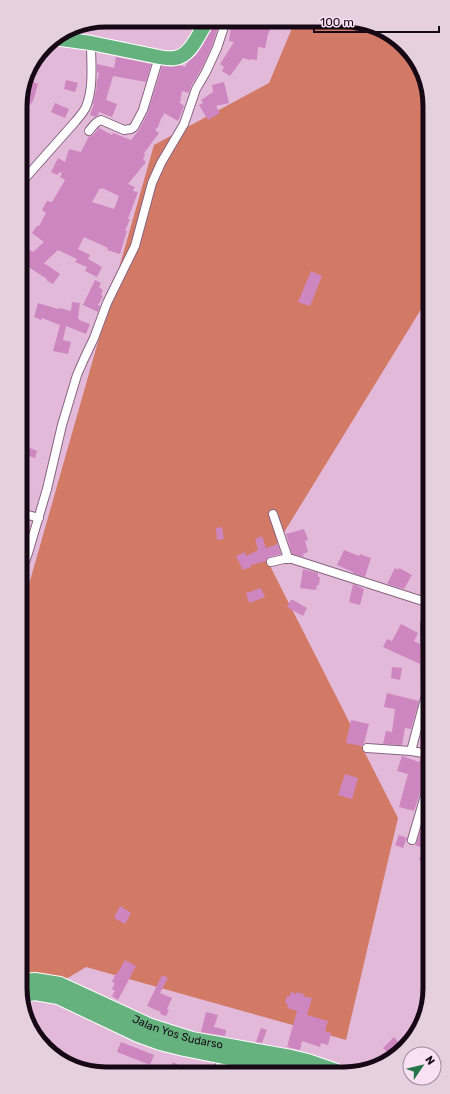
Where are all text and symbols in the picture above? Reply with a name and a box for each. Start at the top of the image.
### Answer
scale bar [314,8,439,34]
text: 100 m [320,15,354,29]
street label: Jalan Yos Sudarso [131,1012,224,1051]
north arrow [402,1046,442,1086]
text: N [422,1054,437,1068]

